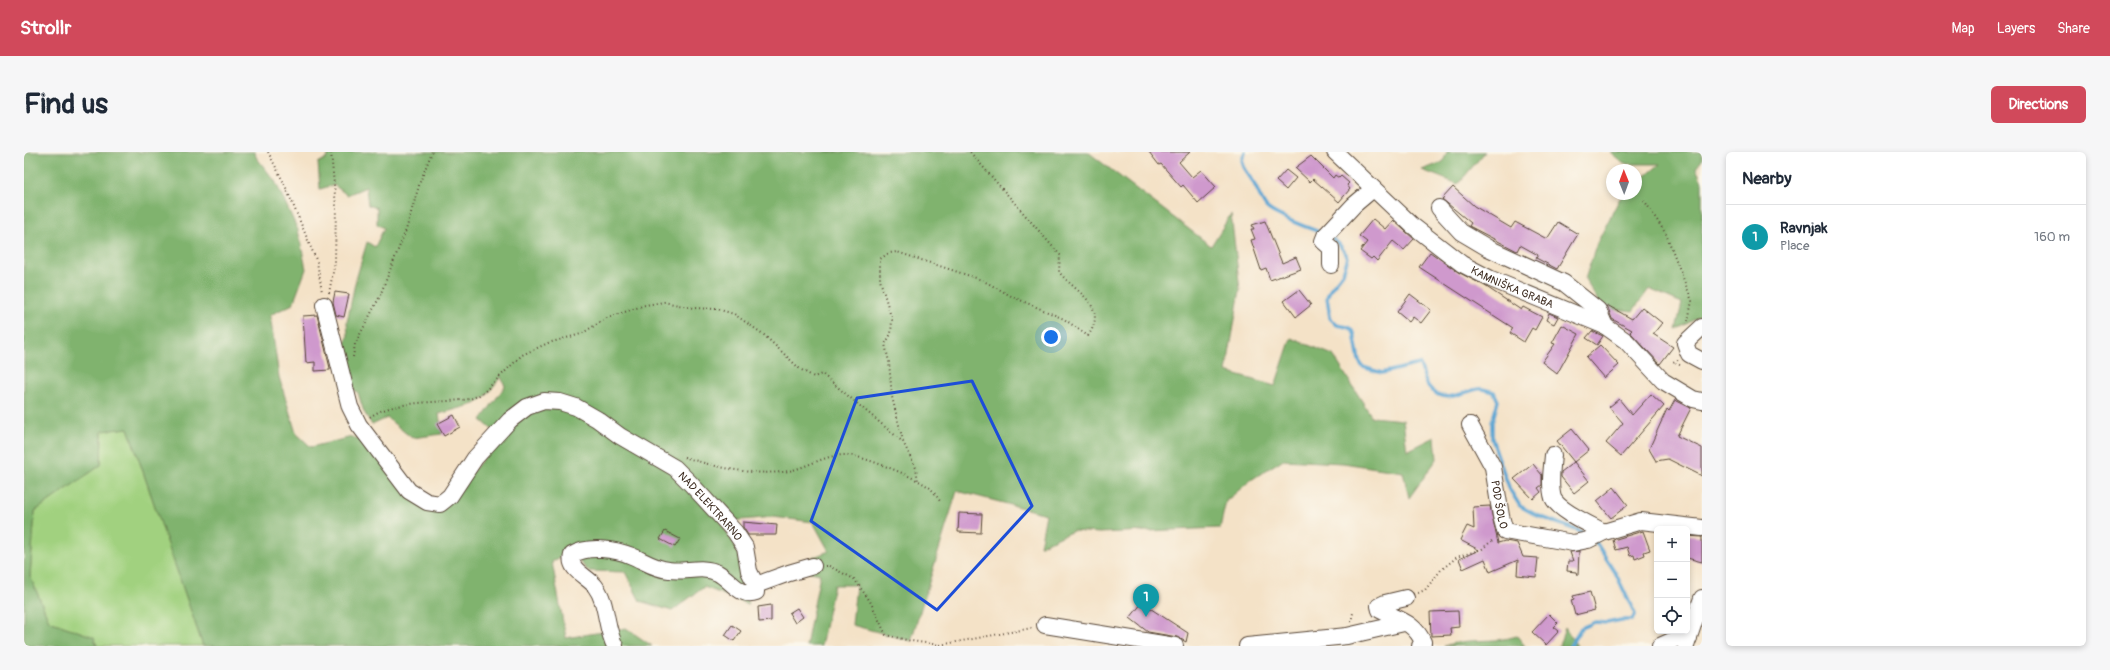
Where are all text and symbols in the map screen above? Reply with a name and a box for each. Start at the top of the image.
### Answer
text: Strollr [20,16,71,40]
text: Map [1952,20,1975,37]
text: Layers [1997,20,2035,37]
text: Share [2057,20,2090,37]
button: Directions [1991,86,2086,123]
text: Find us [24,87,108,122]
north arrow [1606,164,1642,200]
text: Nearby [1742,168,1791,189]
text: Ravnjak [1780,219,1828,238]
text: 1 [1752,229,1758,245]
text: 160 m [2034,229,2070,245]
text: Place [1780,238,1809,254]
street label: KAMNIŠKA GRABA [1469,263,1556,311]
your location [1041,327,1061,347]
street label: NAD ELEKTRARNO [676,469,745,543]
street label: POD ŠOLO [1489,479,1511,530]
map controls [1654,526,1690,634]
button: + [1654,526,1690,562]
button: − [1654,562,1690,598]
pin: 1 [1133,584,1159,617]
button: locate [1654,598,1690,634]

